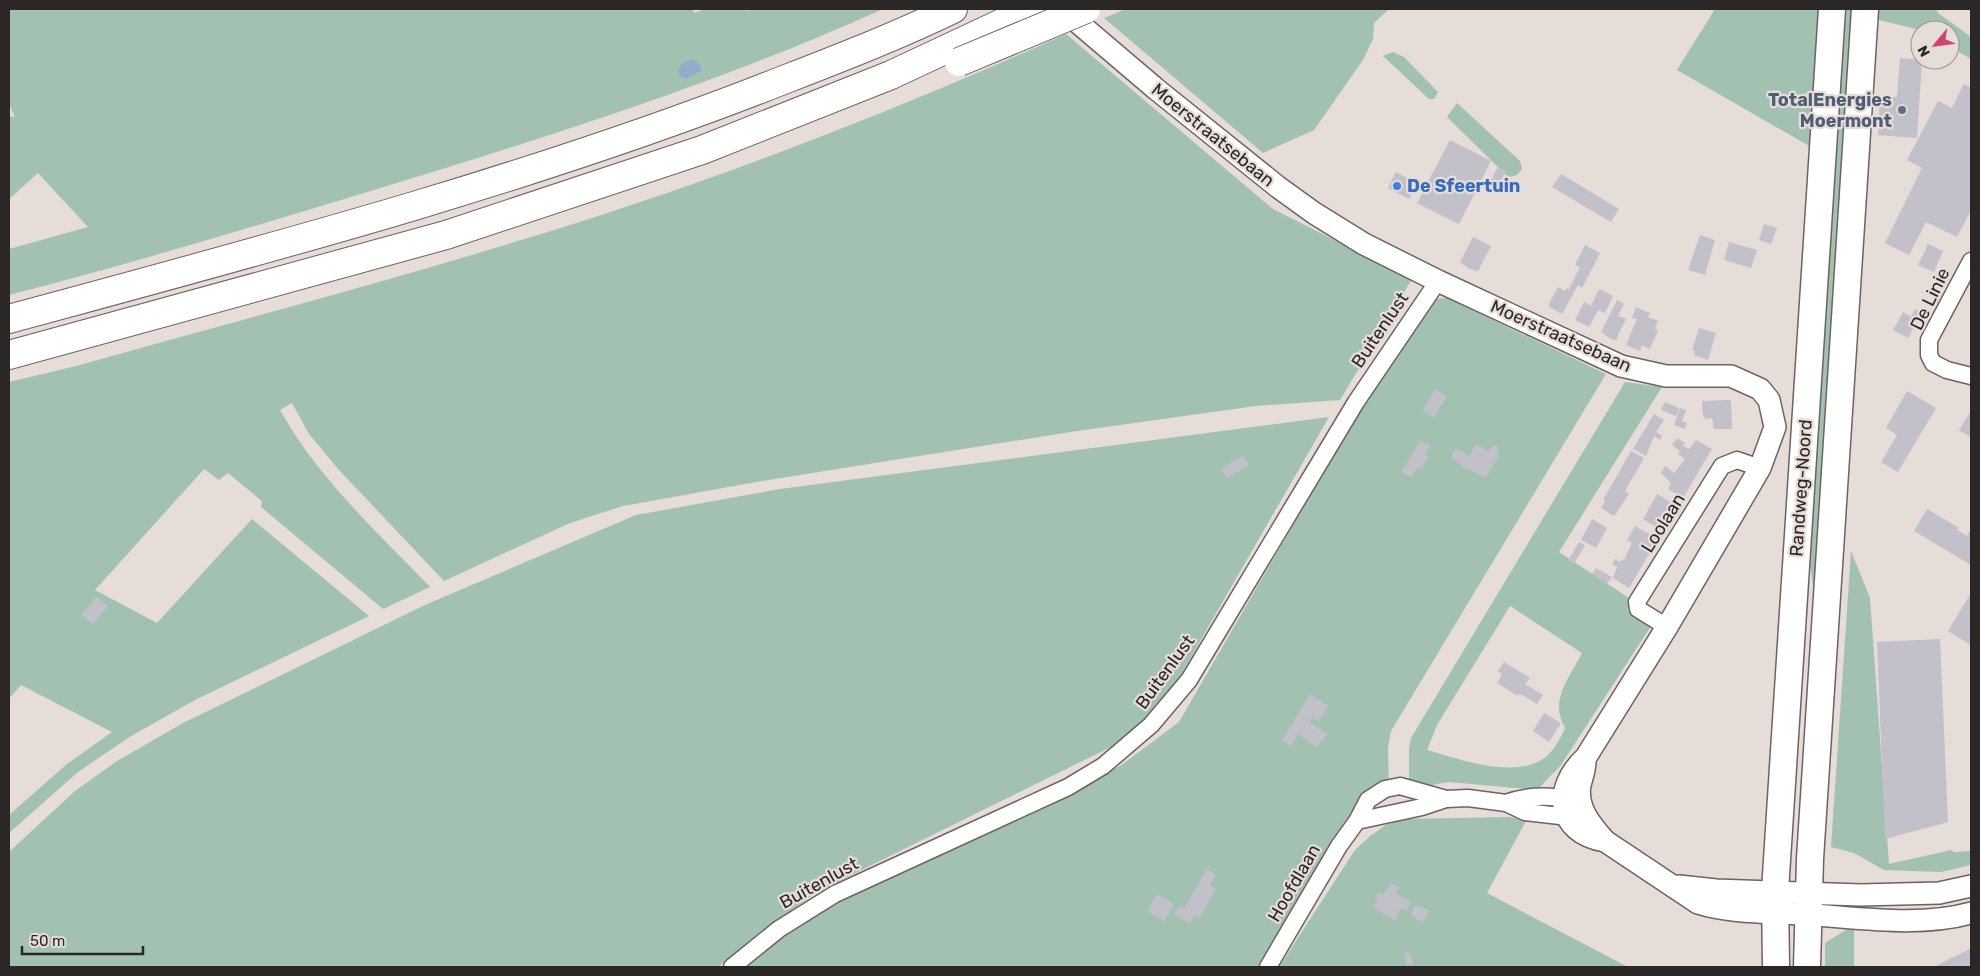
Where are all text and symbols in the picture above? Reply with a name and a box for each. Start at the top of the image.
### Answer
north arrow [1910,20,1960,70]
text: N [1914,43,1934,60]
street label: Moerstraatsebaan [1147,79,1279,191]
place label: TotalEnergies Moermont [1768,89,1892,132]
marker: TotalEnergies Moermont [1896,104,1908,116]
place label: De Sfeertuin [1407,175,1520,197]
marker: De Sfeertuin [1391,180,1403,192]
street label: De Linie [1905,264,1955,334]
street label: Buitenlust [1347,288,1413,372]
street label: Moerstraatsebaan [1487,295,1635,377]
street label: Randweg-Noord [1785,419,1817,557]
street label: Loolaan [1636,489,1690,557]
street label: Buitenlust [1131,630,1199,714]
street label: Hoofdlaan [1263,840,1325,926]
street label: Buitenlust [776,852,862,914]
scale bar [22,924,144,956]
text: 50 m [30,932,65,950]

